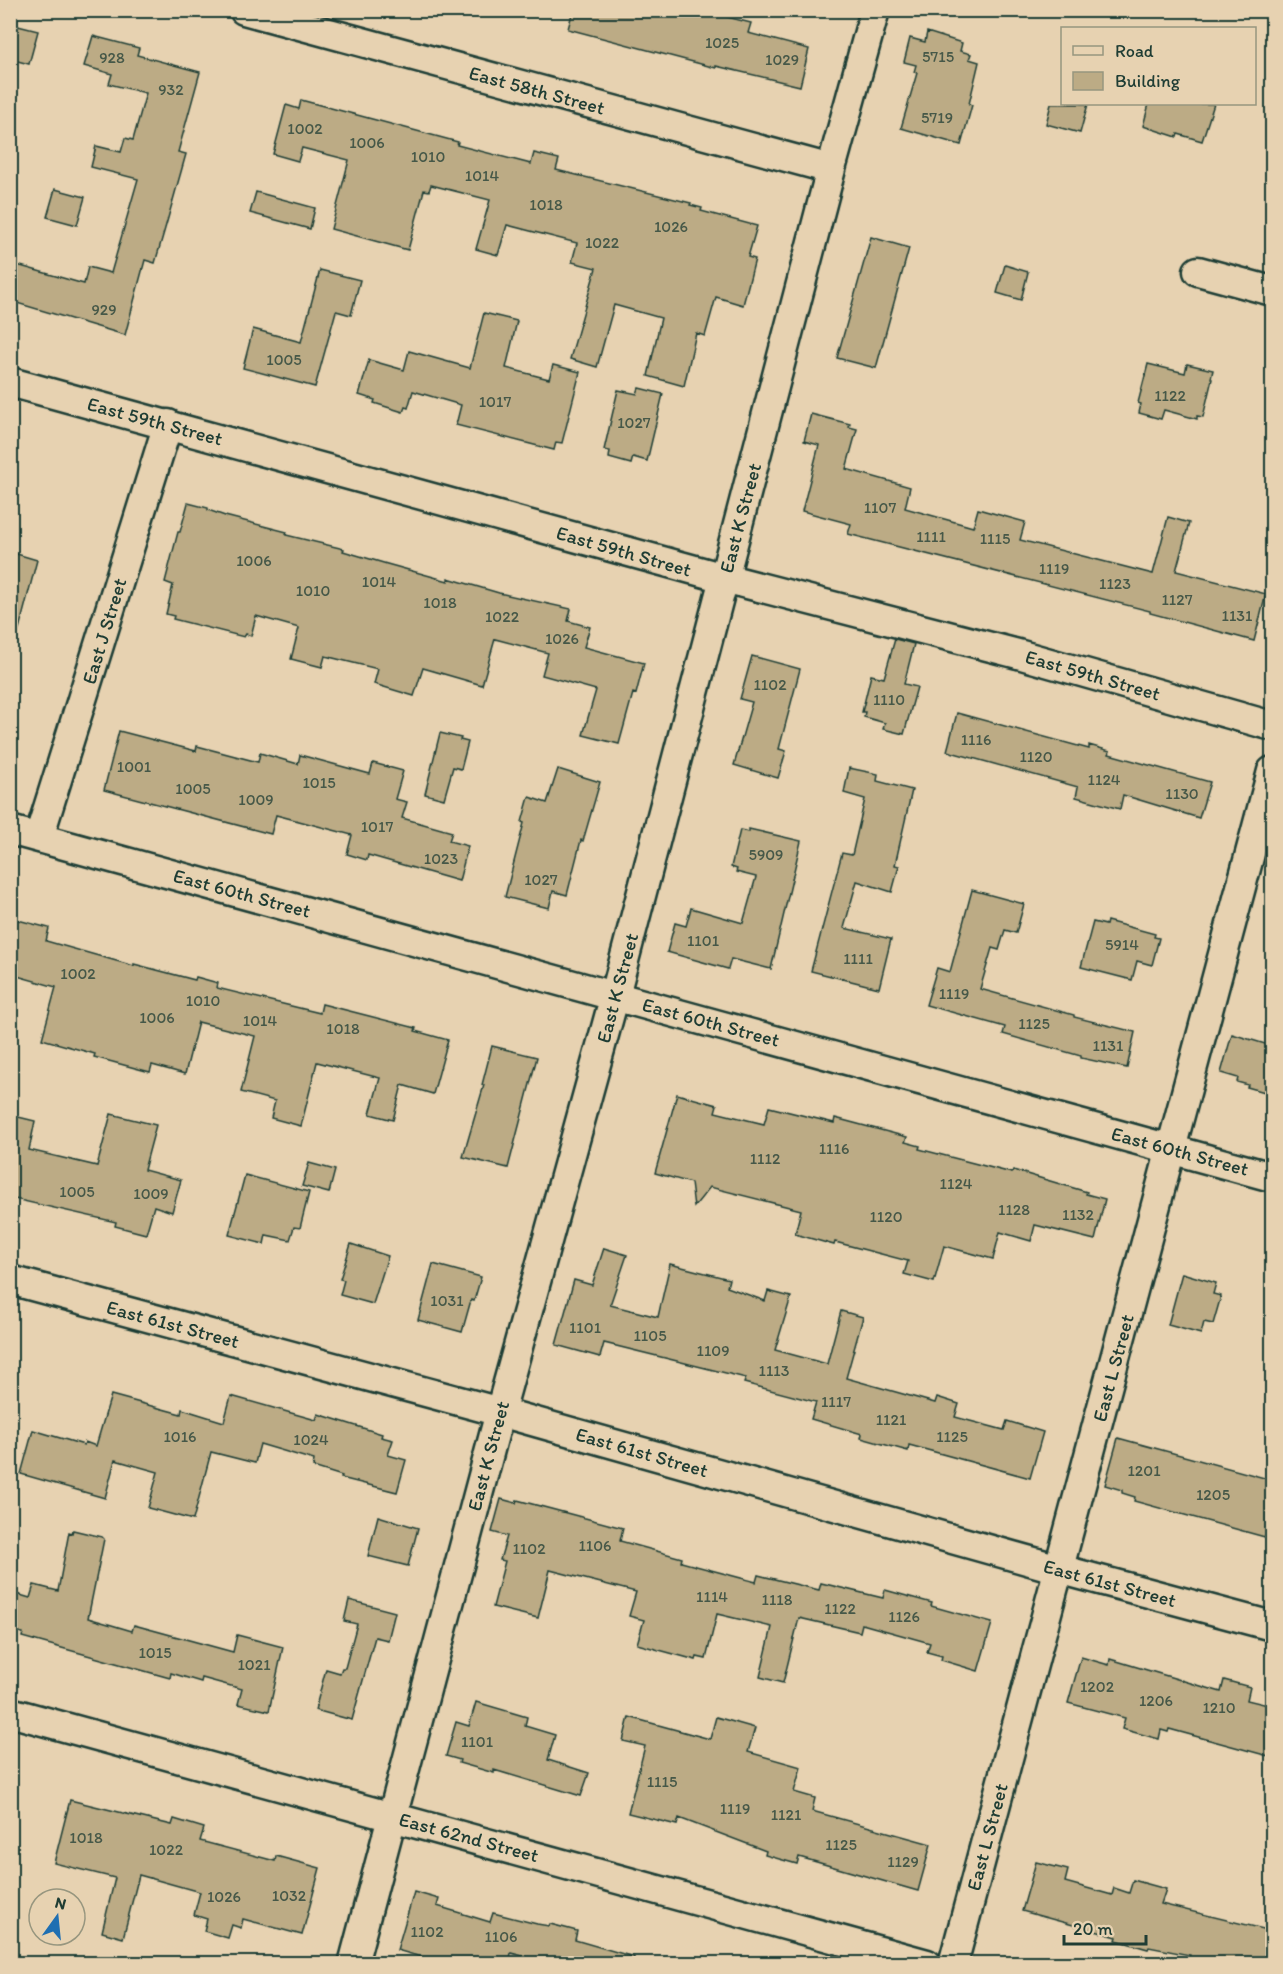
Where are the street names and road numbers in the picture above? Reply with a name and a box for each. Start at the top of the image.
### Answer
street label: East 58th Street [466,60,608,120]
street label: East 59th Street [85,391,225,451]
street label: East K Street [714,460,766,576]
street label: East 59th Street [554,520,694,582]
street label: East J Street [76,574,132,687]
street label: East 59th Street [1023,644,1163,706]
street label: East 60th Street [171,863,313,923]
street label: East K Street [591,930,643,1046]
street label: East 60th Street [640,992,782,1052]
street label: East 60th Street [1109,1121,1251,1181]
street label: East 61st Street [104,1295,242,1353]
street label: East L Street [1087,1311,1139,1424]
street label: East K Street [462,1398,514,1514]
street label: East 61st Street [573,1422,711,1482]
street label: East 61st Street [1041,1554,1179,1612]
street label: East L Street [961,1780,1013,1893]
street label: East 62nd Street [397,1807,541,1867]

